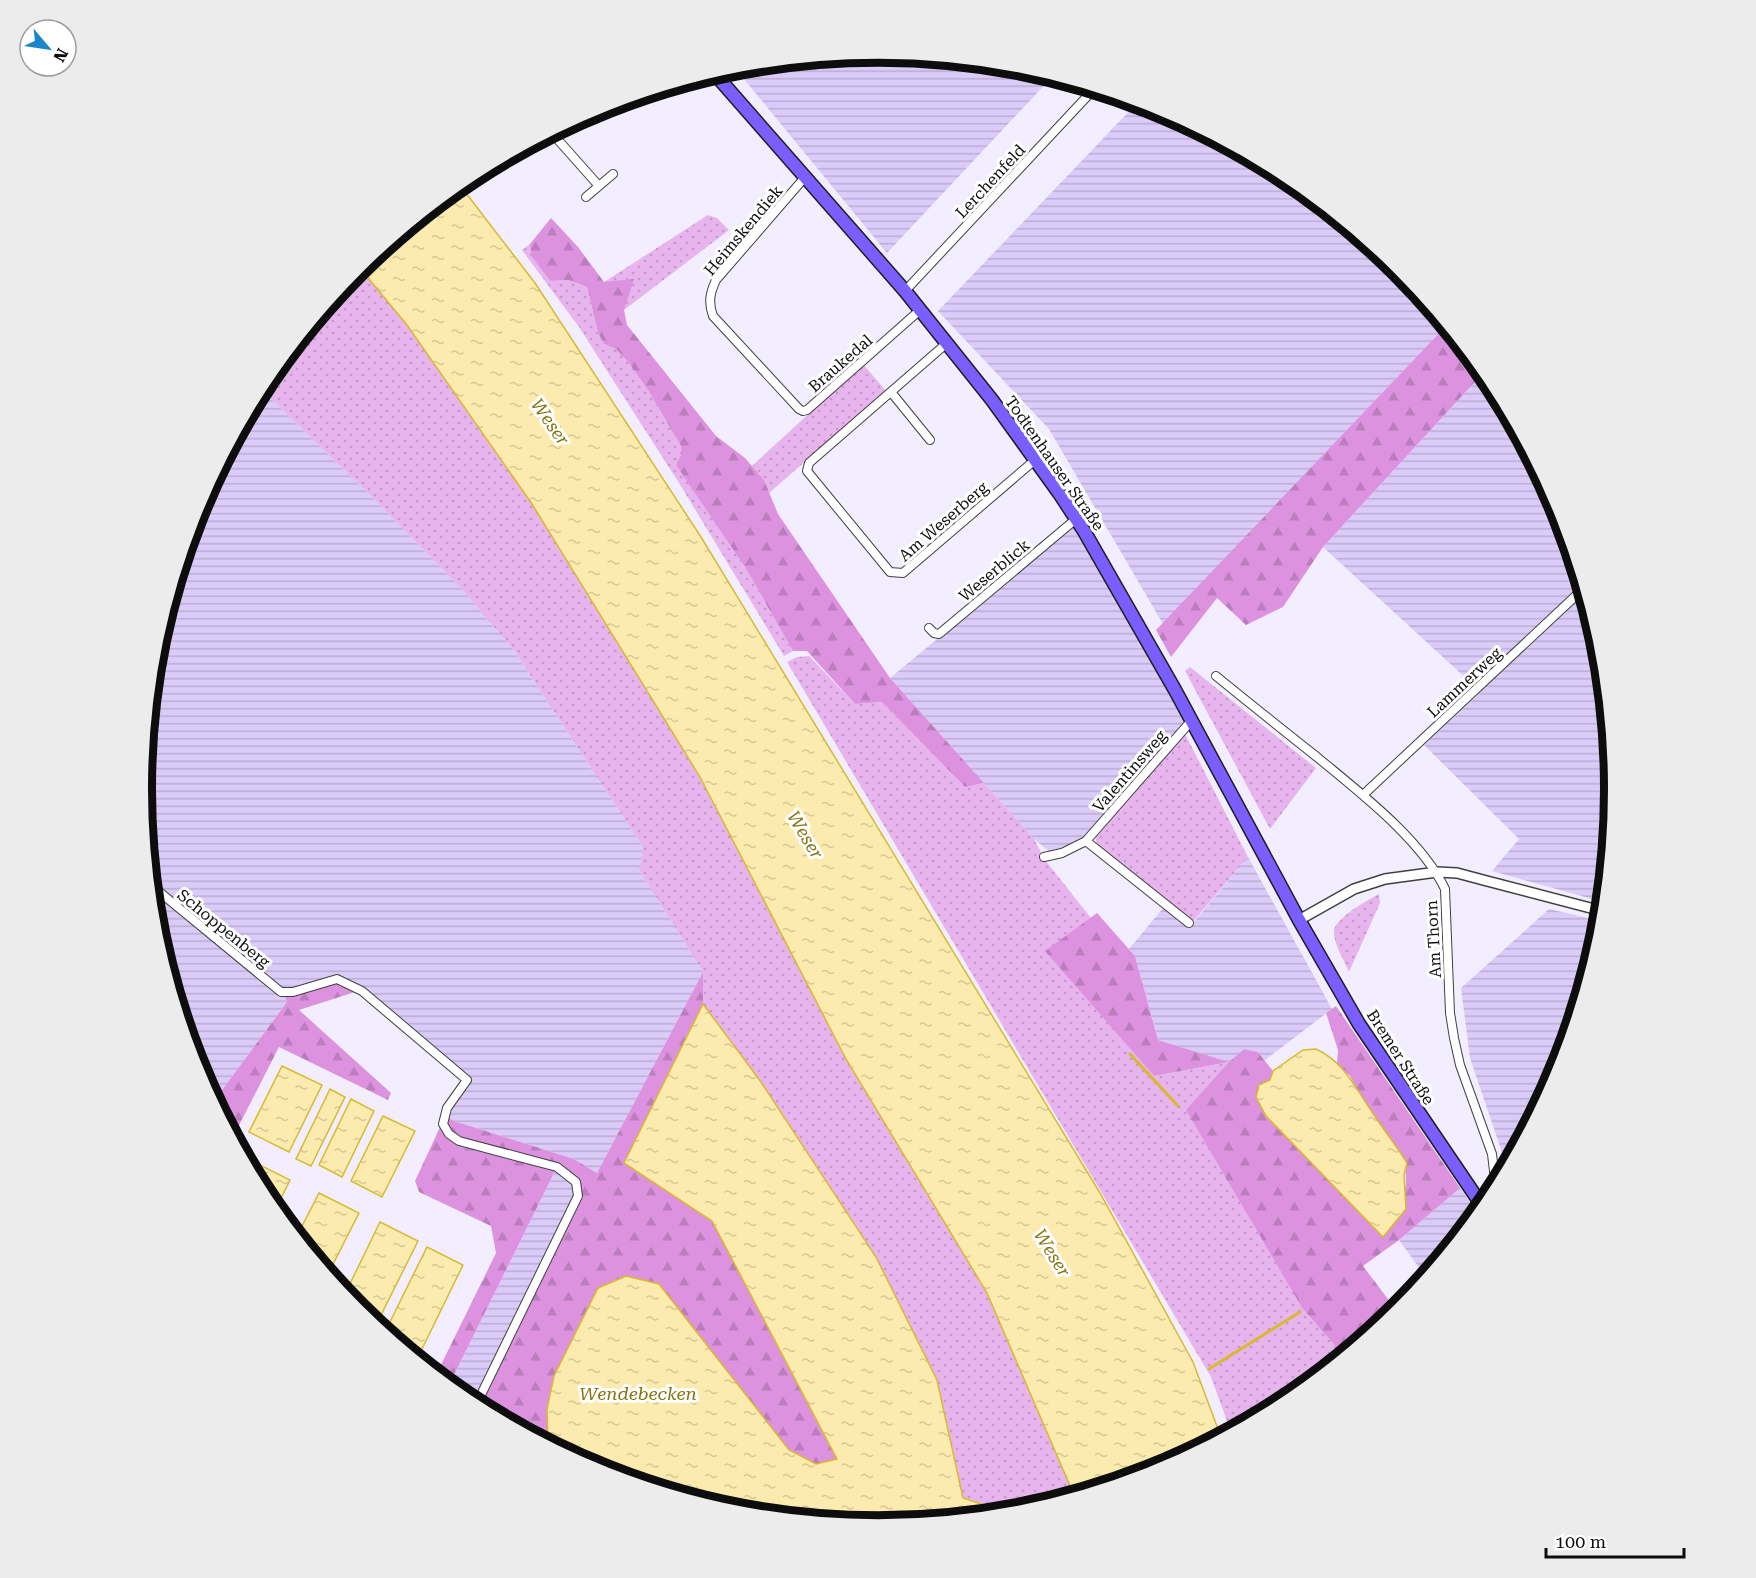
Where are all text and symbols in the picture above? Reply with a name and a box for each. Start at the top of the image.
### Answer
north arrow [18,18,78,78]
text: N [49,45,72,65]
street label: Lerchenfeld [952,141,1029,222]
street label: Heimskendiek [700,181,787,279]
street label: Braukedal [805,331,876,396]
street label: Todtenhauser Straße [1001,392,1108,534]
water label: Weser [527,394,574,449]
street label: Am Weserberg [895,477,992,565]
street label: Weserblick [955,535,1034,606]
street label: Lammerweg [1423,643,1506,721]
street label: Valentinsweg [1089,726,1171,816]
water label: Weser [783,807,828,863]
street label: Schoppenberg [174,885,275,972]
street label: Am Thorn [1422,900,1445,978]
street label: Bremer Straße [1363,1006,1439,1109]
water label: Weser [1030,1225,1075,1281]
water label: Wendebecken [579,1383,697,1404]
scale bar [1546,1521,1684,1559]
text: 100 m [1555,1531,1606,1552]

